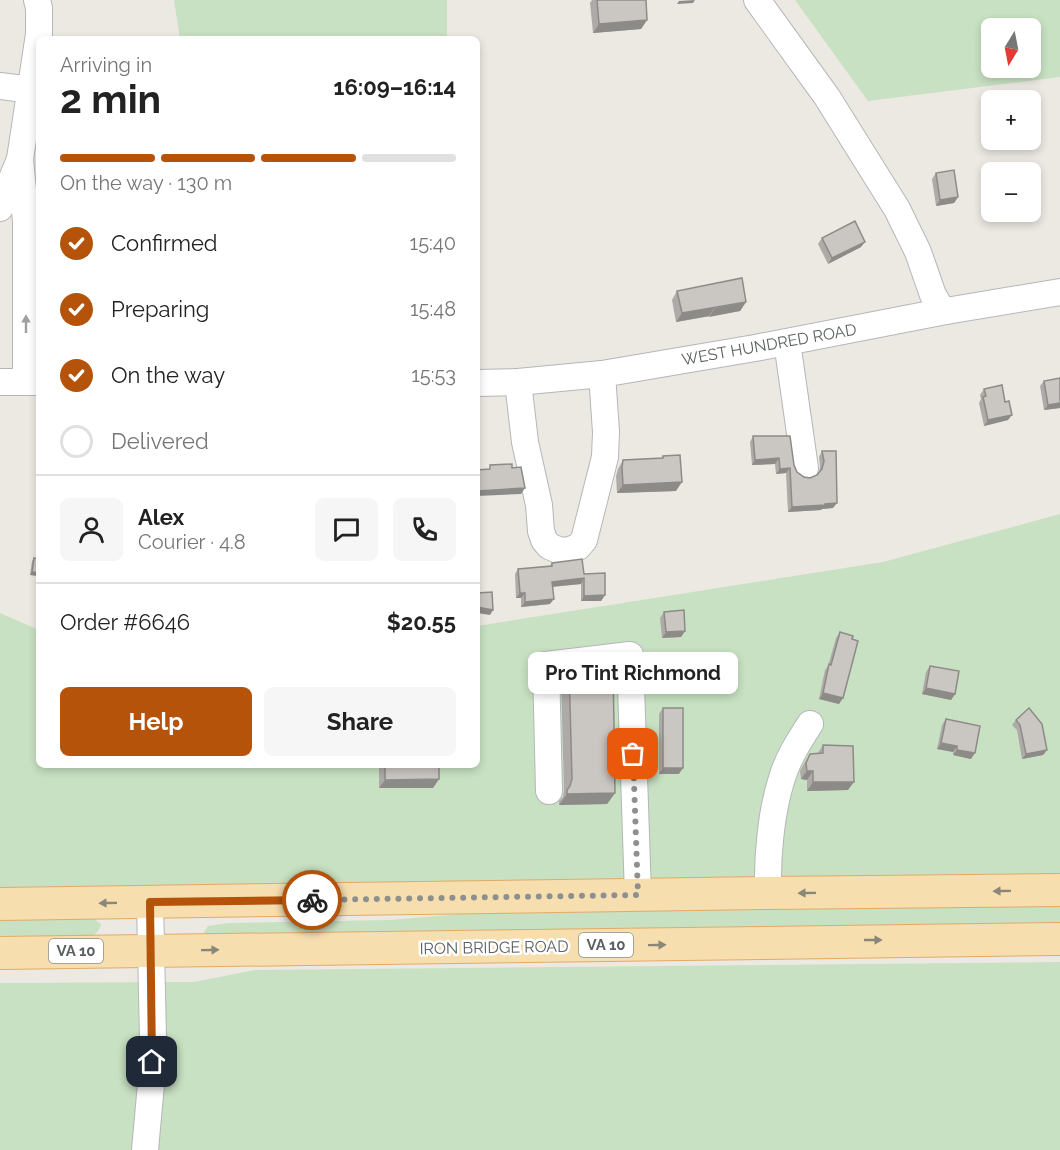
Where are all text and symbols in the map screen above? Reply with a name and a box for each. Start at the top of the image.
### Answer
north arrow [981,18,1041,78]
map controls [981,18,1041,222]
text: Arriving in [60,53,152,77]
text: 16:09–16:14 [334,74,456,100]
text: 2 min [60,76,161,122]
button: + [981,90,1041,150]
button: − [981,162,1041,222]
text: On the way · 130 m [60,171,232,195]
icon: check [60,227,93,260]
text: Confirmed [111,230,218,256]
text: 15:40 [410,231,456,255]
icon: check [60,293,93,326]
text: Preparing [111,296,209,322]
text: 15:48 [410,297,456,321]
one-way arrow [21,314,31,333]
street label: WEST HUNDRED ROAD [680,320,858,369]
icon: check [60,359,93,392]
text: On the way [111,362,225,388]
text: 15:53 [411,363,456,387]
text: Delivered [111,428,209,454]
button: person [60,498,123,561]
button: chat [315,498,378,561]
button: phone [393,498,456,561]
text: Alex [138,504,184,530]
text: Courier · 4.8 [138,530,246,554]
text: Order #6646 [60,609,190,635]
text: $20.55 [387,609,456,635]
callout: Pro Tint Richmond [528,652,738,694]
text: Pro Tint Richmond [545,661,721,685]
button: Help [60,687,252,756]
button: Share [264,687,456,756]
pin [607,728,658,779]
icon: bag [616,737,649,770]
courier [282,870,342,930]
icon: bike [296,884,329,917]
one-way arrow [992,886,1011,896]
one-way arrow [797,888,816,897]
one-way arrow [98,898,117,907]
road number: VA 10 [579,933,633,957]
one-way arrow [864,935,883,945]
street label: IRON BRIDGE ROAD [419,937,569,958]
road number: VA 10 [49,939,103,963]
one-way arrow [648,940,667,949]
one-way arrow [201,945,220,955]
pin [126,1036,177,1087]
icon: home [135,1045,168,1078]

